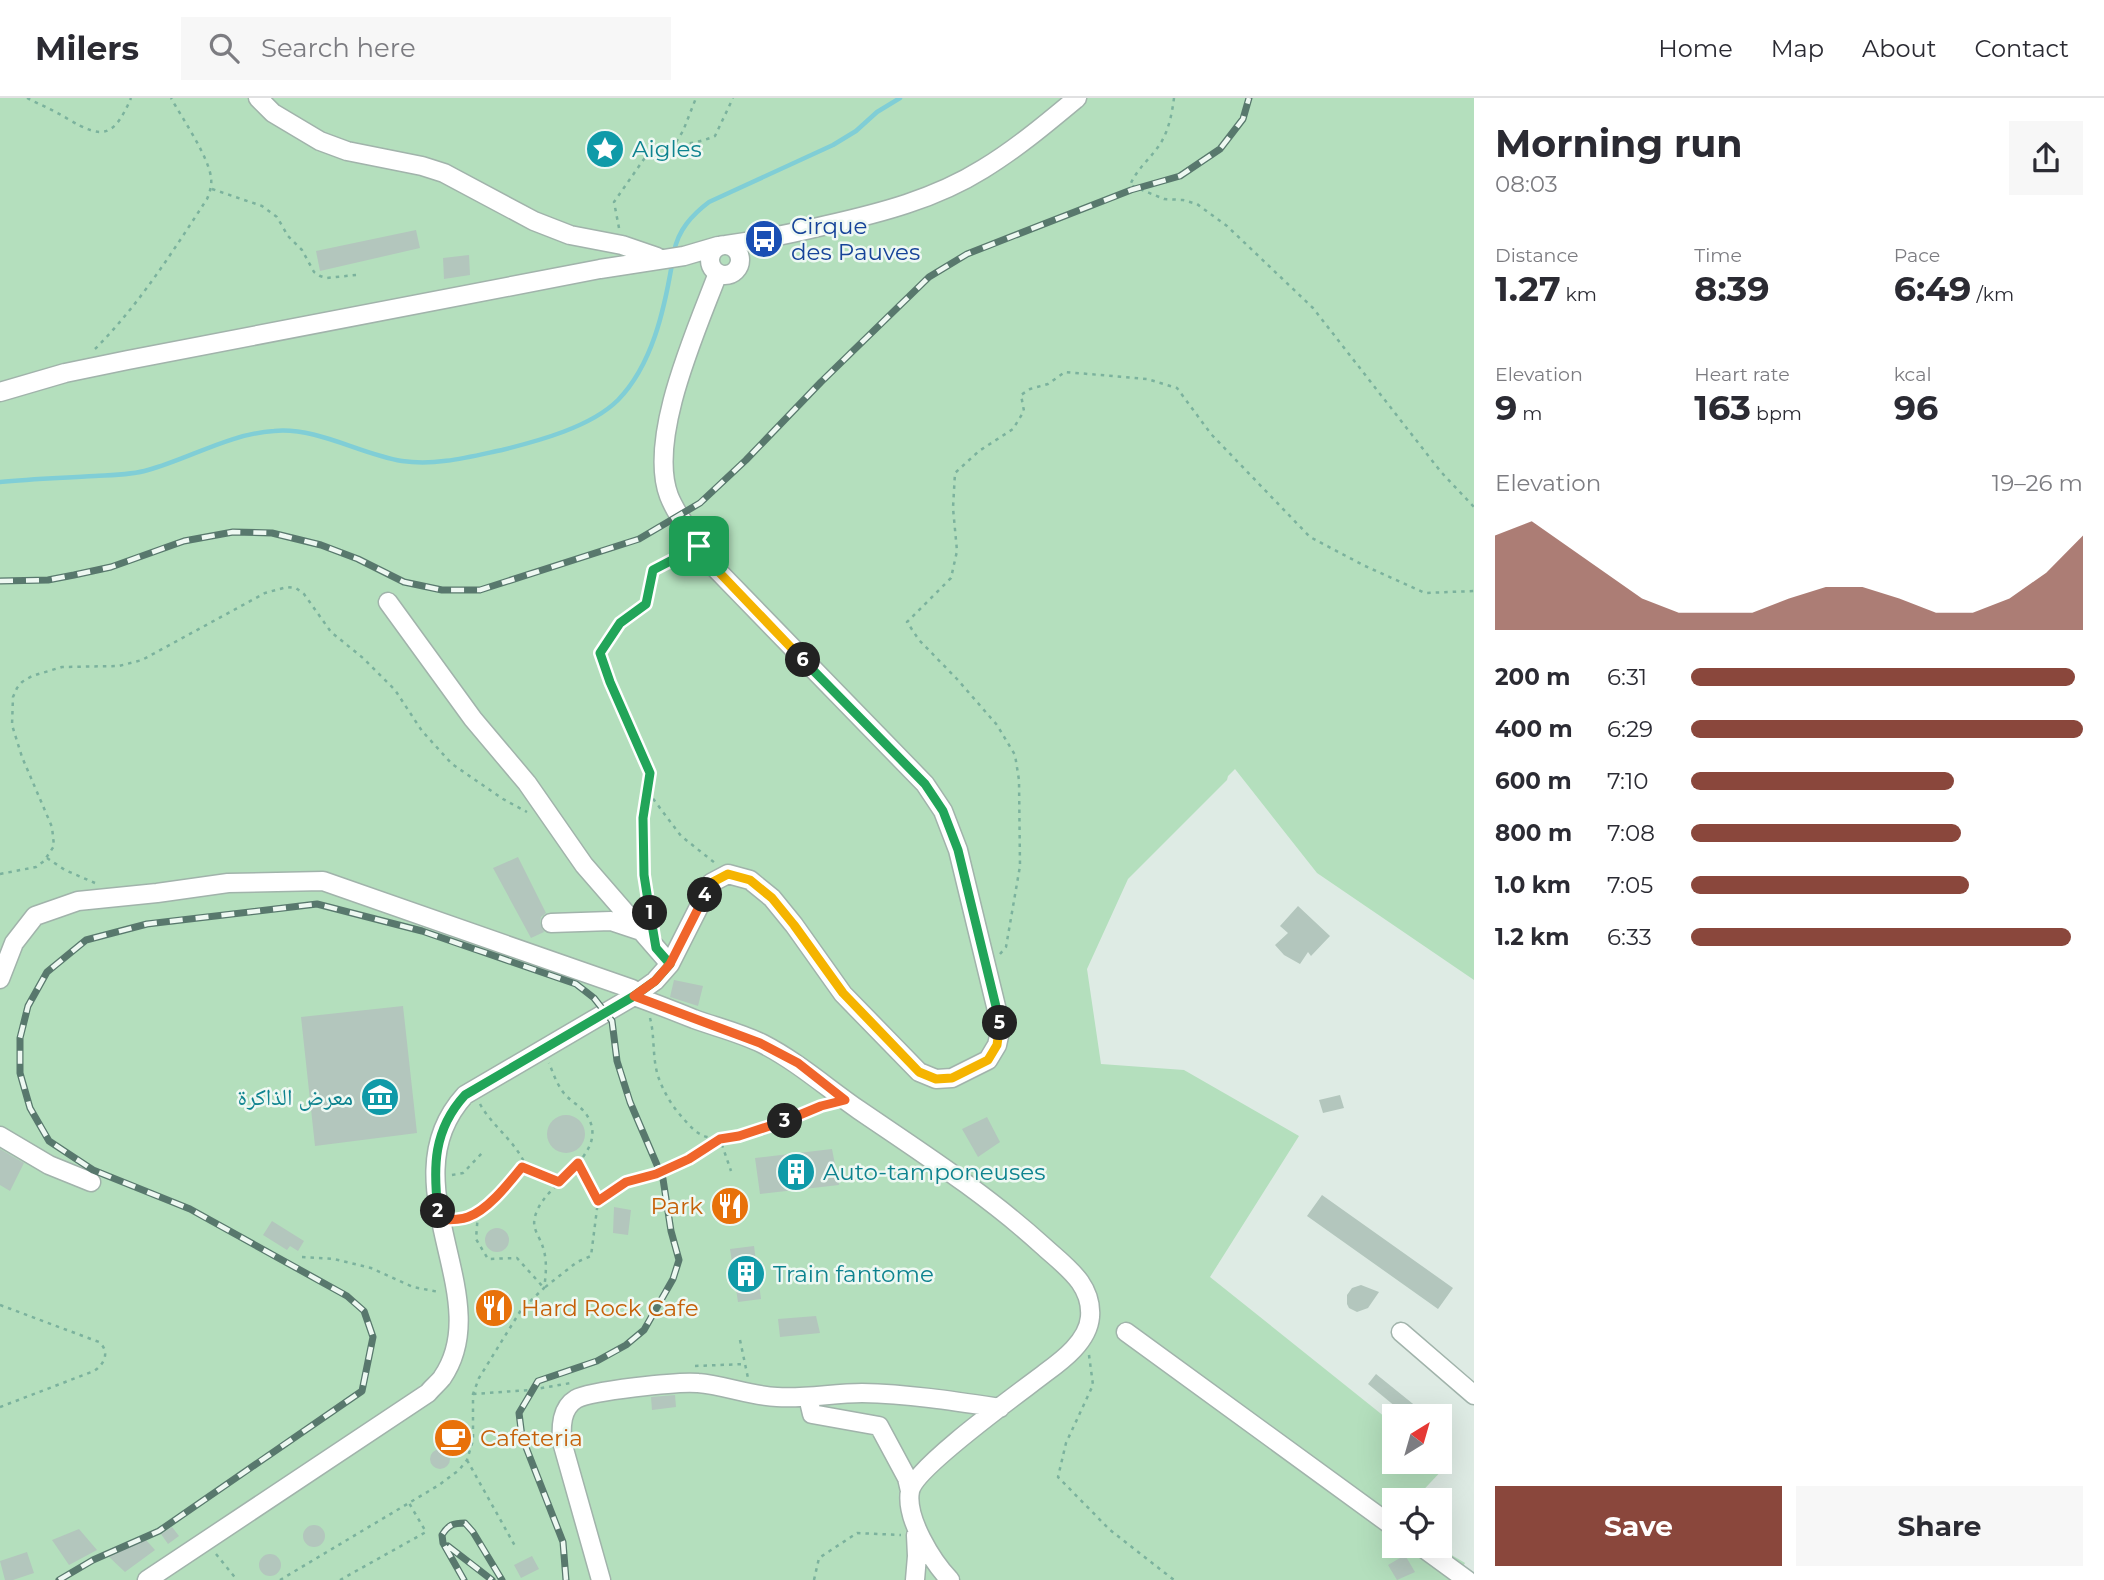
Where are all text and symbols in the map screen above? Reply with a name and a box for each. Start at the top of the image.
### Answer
search box [181,17,671,80]
text: Milers [35,28,139,68]
icon: search [205,29,243,67]
text: Search here [261,32,416,64]
text: Home [1658,34,1733,63]
text: Map [1771,34,1824,63]
text: About [1862,34,1936,63]
text: Contact [1974,34,2069,63]
text: Morning run [1495,120,1743,167]
button: share [2009,121,2083,195]
place icon: Aigles [584,128,626,170]
place label: Aigles [632,135,702,163]
text: 08:03 [1495,170,1558,198]
place label: Cirque des Pauves [791,212,920,266]
bus stop icon: Cirque des Pauves [743,218,785,260]
text: Distance [1495,244,1578,267]
text: Time [1694,244,1742,267]
text: Pace [1894,244,1940,267]
text: 1.27 [1495,267,1561,310]
text: 8:39 [1694,267,1770,310]
text: 6:49 [1894,267,1971,310]
text: km [1561,283,1597,306]
text: /km [1971,283,2014,306]
text: Elevation [1495,363,1583,386]
text: Heart rate [1694,363,1790,386]
text: kcal [1894,363,1932,386]
text: 9 [1495,386,1517,429]
text: 163 [1694,386,1751,429]
text: 96 [1894,386,1938,429]
text: m [1517,402,1542,425]
text: bpm [1751,402,1802,425]
text: Elevation [1495,469,1601,497]
text: 19–26 m [1992,469,2083,497]
pin [669,516,729,576]
icon: arrive [680,527,718,565]
pin: 6 [786,642,820,678]
text: 6 [796,648,809,671]
text: 200 m [1495,663,1570,691]
text: 6:31 [1607,663,1647,691]
text: 400 m [1495,715,1573,743]
text: 6:29 [1607,715,1653,743]
text: 600 m [1495,767,1572,795]
text: 7:10 [1607,767,1649,795]
text: 800 m [1495,819,1572,847]
text: 7:08 [1607,819,1655,847]
text: 1.0 km [1495,871,1571,899]
text: 7:05 [1607,871,1653,899]
pin: 4 [688,878,722,912]
text: 4 [698,883,711,906]
pin: 1 [632,896,668,930]
text: 1 [646,901,653,924]
text: 1.2 km [1495,923,1569,951]
text: 6:33 [1607,923,1652,951]
pin: 5 [982,1006,1018,1040]
text: 5 [994,1011,1005,1034]
museum icon: معرض الذاكرة [359,1076,401,1118]
place label: معرض الذاكرة [238,1083,353,1111]
pin: 3 [768,1104,802,1138]
text: 3 [779,1109,790,1132]
building icon: Auto-tamponeuses [775,1151,817,1193]
place label: Auto-tamponeuses [823,1158,1045,1186]
restaurant icon: Park [709,1185,751,1227]
place label: Park [650,1192,703,1220]
pin: 2 [420,1194,456,1228]
text: 2 [432,1199,443,1222]
building icon: Train fantome [725,1253,767,1295]
place label: Train fantome [773,1260,934,1288]
restaurant icon: Hard Rock Cafe [473,1287,515,1329]
place label: Hard Rock Cafe [521,1294,699,1322]
north arrow [1382,1404,1452,1474]
map controls [1382,1404,1452,1558]
cafe icon: Cafeteria [432,1417,474,1459]
place label: Cafeteria [480,1424,583,1452]
button: Save [1495,1486,1782,1566]
button: Share [1796,1486,2083,1566]
button: locate [1382,1488,1452,1558]

